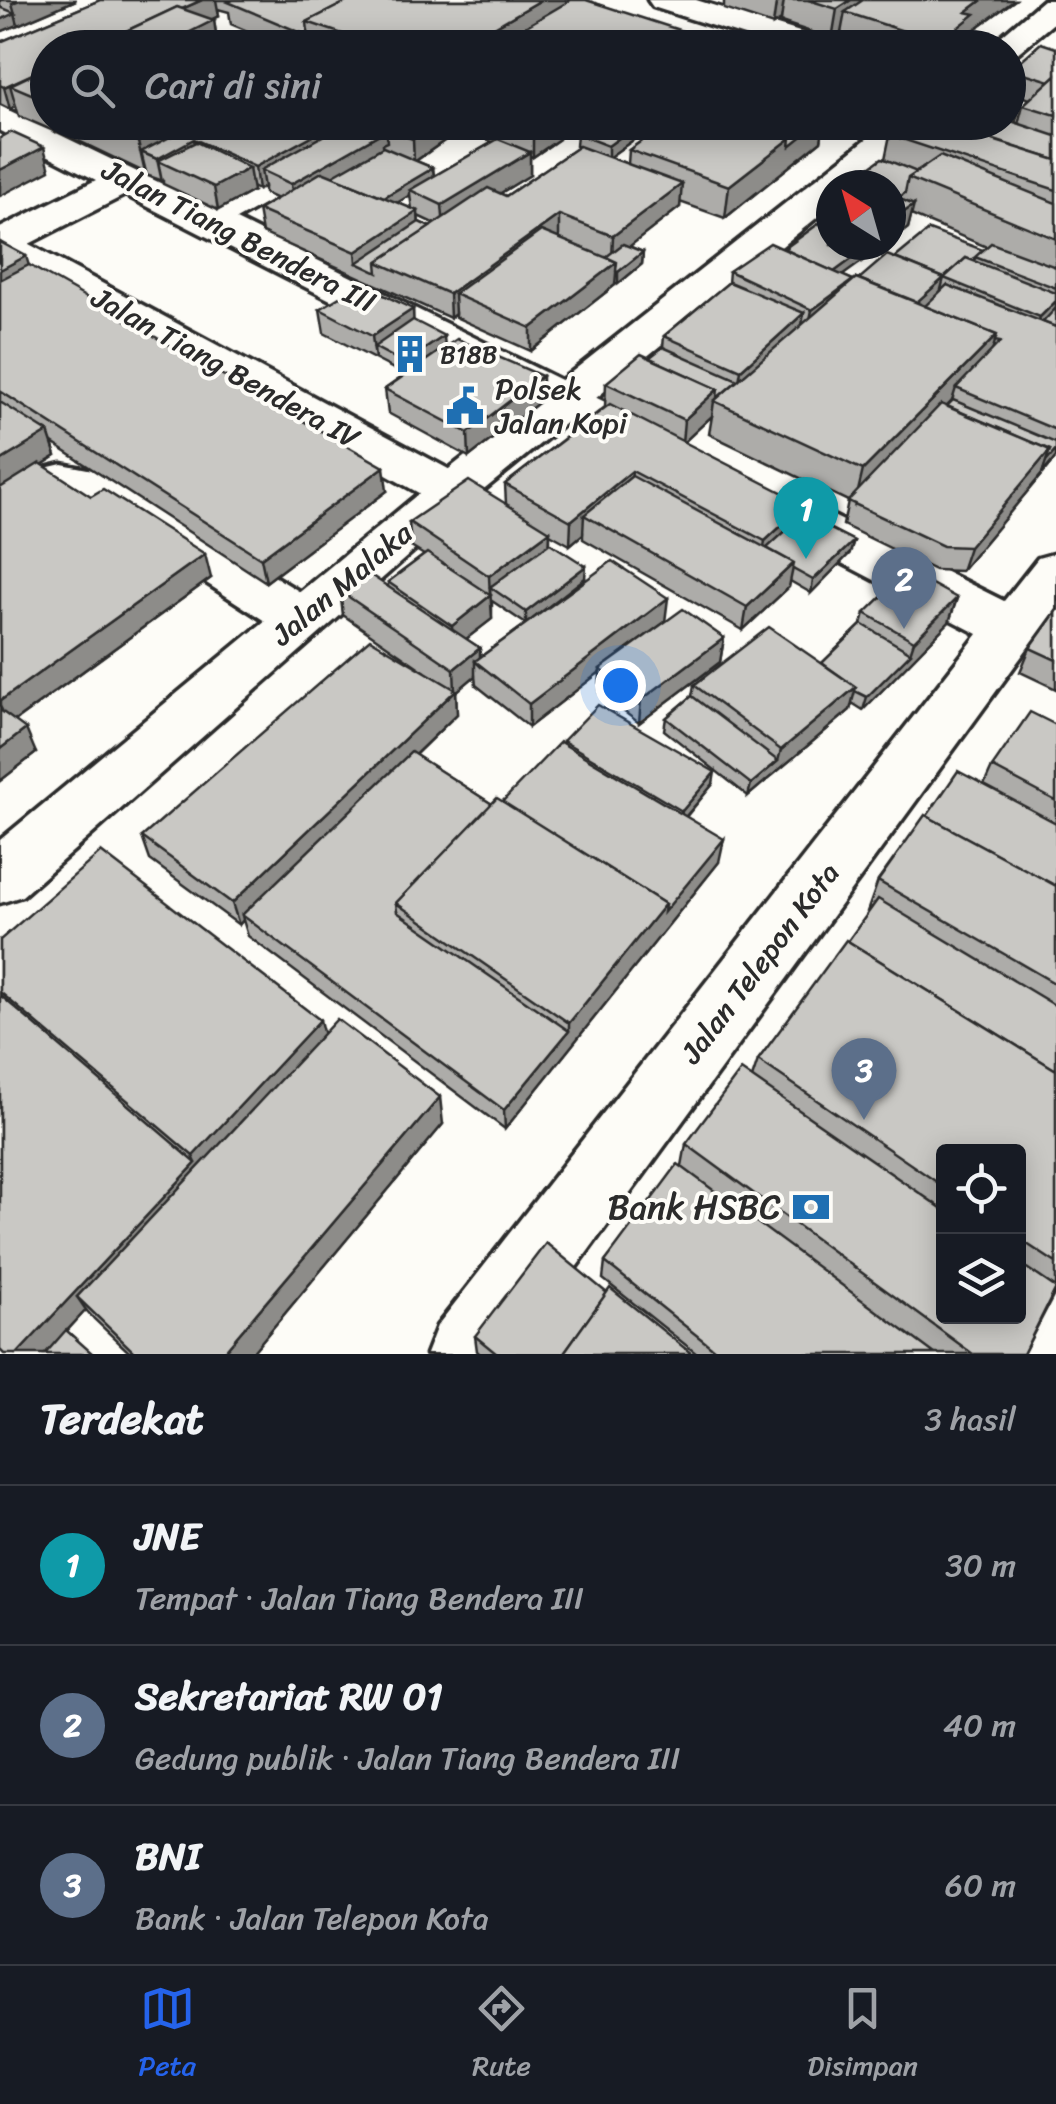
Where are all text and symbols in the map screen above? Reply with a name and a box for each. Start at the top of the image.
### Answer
search box [30,30,1026,140]
text: Cari di sini [145,52,321,119]
icon: search [65,58,120,113]
street label: Jalan Tiang Bendera III [91,143,386,329]
north arrow [816,170,906,260]
street label: Jalan Tiang Bendera IV [80,271,371,465]
place label: B18B [440,332,498,377]
building icon: B18B [389,333,431,375]
place label: Polsek Jalan Kopi [494,362,629,450]
public building icon: Polsek Jalan Kopi [444,385,486,427]
pin: 1 [774,476,838,559]
street label: Jalan Malaka [258,507,426,661]
pin: 2 [872,546,936,629]
your location [595,660,646,711]
street label: Jalan Telepon Kota [665,850,854,1077]
pin: 3 [832,1038,896,1120]
map controls [936,1144,1026,1324]
button: locate [936,1144,1026,1234]
place label: Bank HSBC [607,1176,781,1238]
bank icon: Bank HSBC [790,1186,832,1228]
button: layers [936,1234,1026,1324]
text: Terdekat [40,1382,204,1456]
text: 3 hasil [925,1391,1016,1448]
text: JNE [135,1503,201,1570]
text: 1 [66,1537,79,1594]
text: 30 m [945,1537,1016,1594]
text: Tempat · Jalan Tiang Bendera III [135,1570,584,1627]
text: Sekretariat RW 01 [135,1663,443,1730]
text: 2 [63,1697,82,1754]
text: 40 m [943,1697,1016,1754]
text: Gedung publik · Jalan Tiang Bendera III [135,1730,680,1787]
text: BNI [135,1823,201,1890]
text: 3 [64,1857,81,1914]
text: 60 m [945,1857,1016,1914]
text: Bank · Jalan Telepon Kota [135,1890,489,1947]
tab: Peta [138,1981,196,2090]
tab: Rute [472,1981,531,2090]
tab: Disimpan [807,1981,918,2090]

